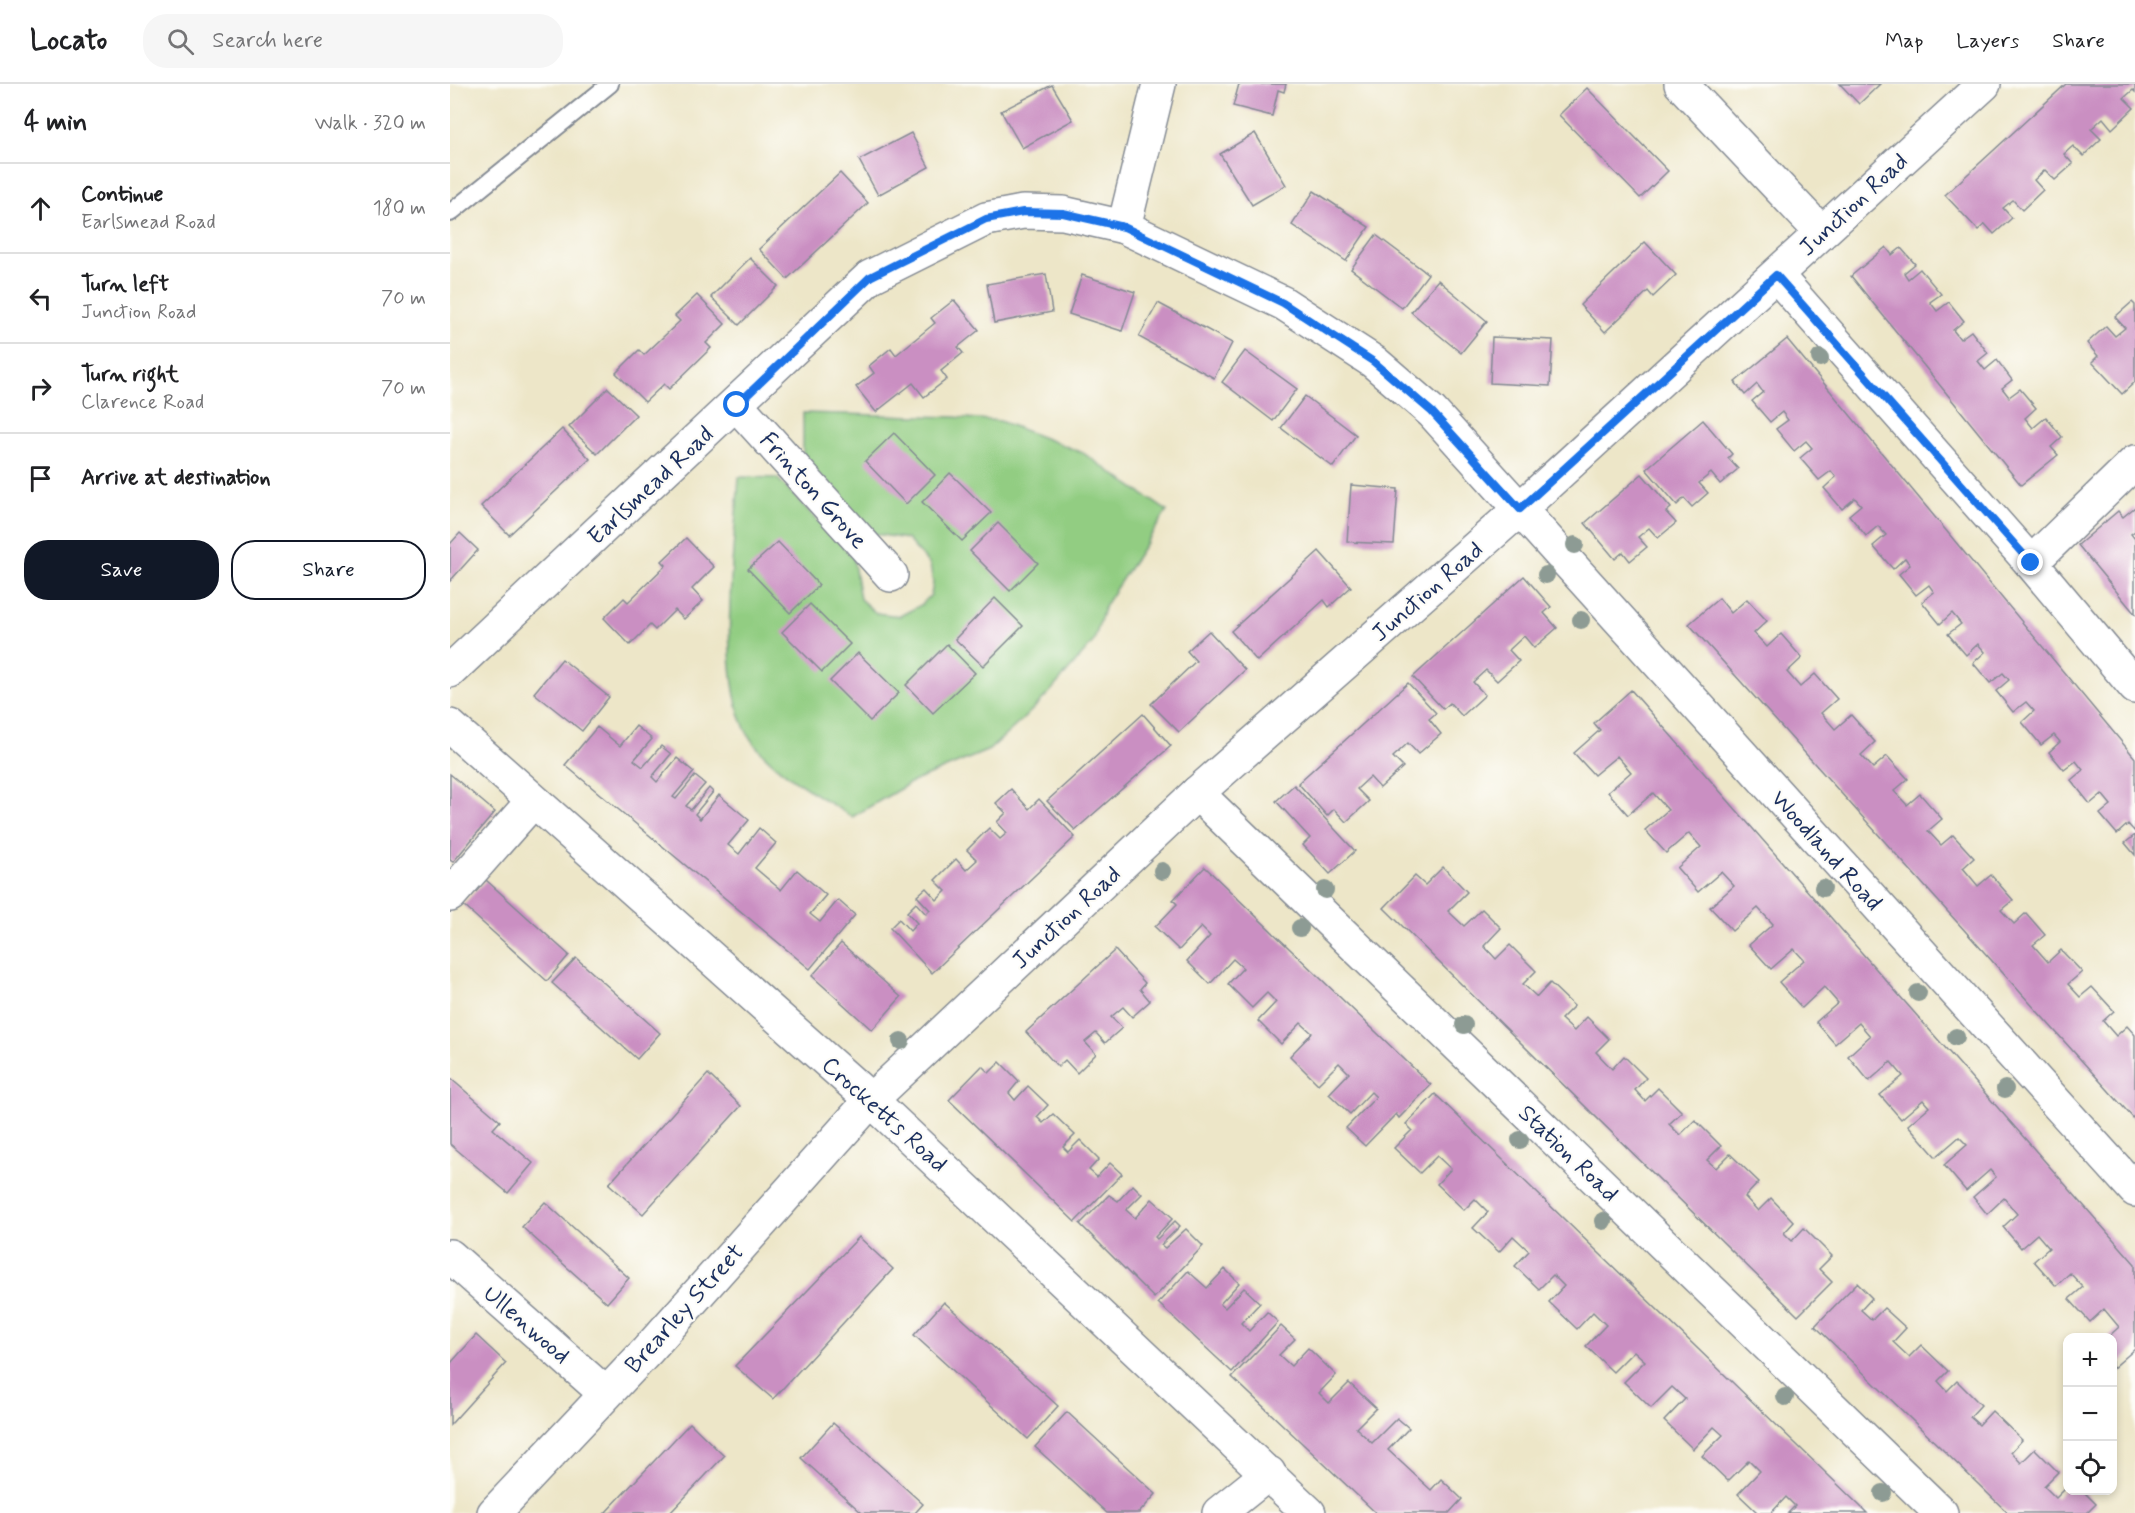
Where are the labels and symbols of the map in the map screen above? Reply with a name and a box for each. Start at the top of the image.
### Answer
street label: Junction Road [1793,147,1915,264]
route start [723,391,749,417]
street label: Earlsmead Road [581,420,721,553]
street label: Frinton Grove [752,426,874,556]
street label: Junction Road [1366,535,1490,649]
route end [2017,549,2043,575]
street label: Woodland Road [1763,784,1888,918]
street label: Junction Road [1006,860,1128,977]
street label: Crocketts Road [814,1050,954,1180]
street label: Station Road [1511,1098,1625,1210]
street label: Brearley Street [619,1238,752,1380]
street label: Ullenwood [476,1279,576,1371]

